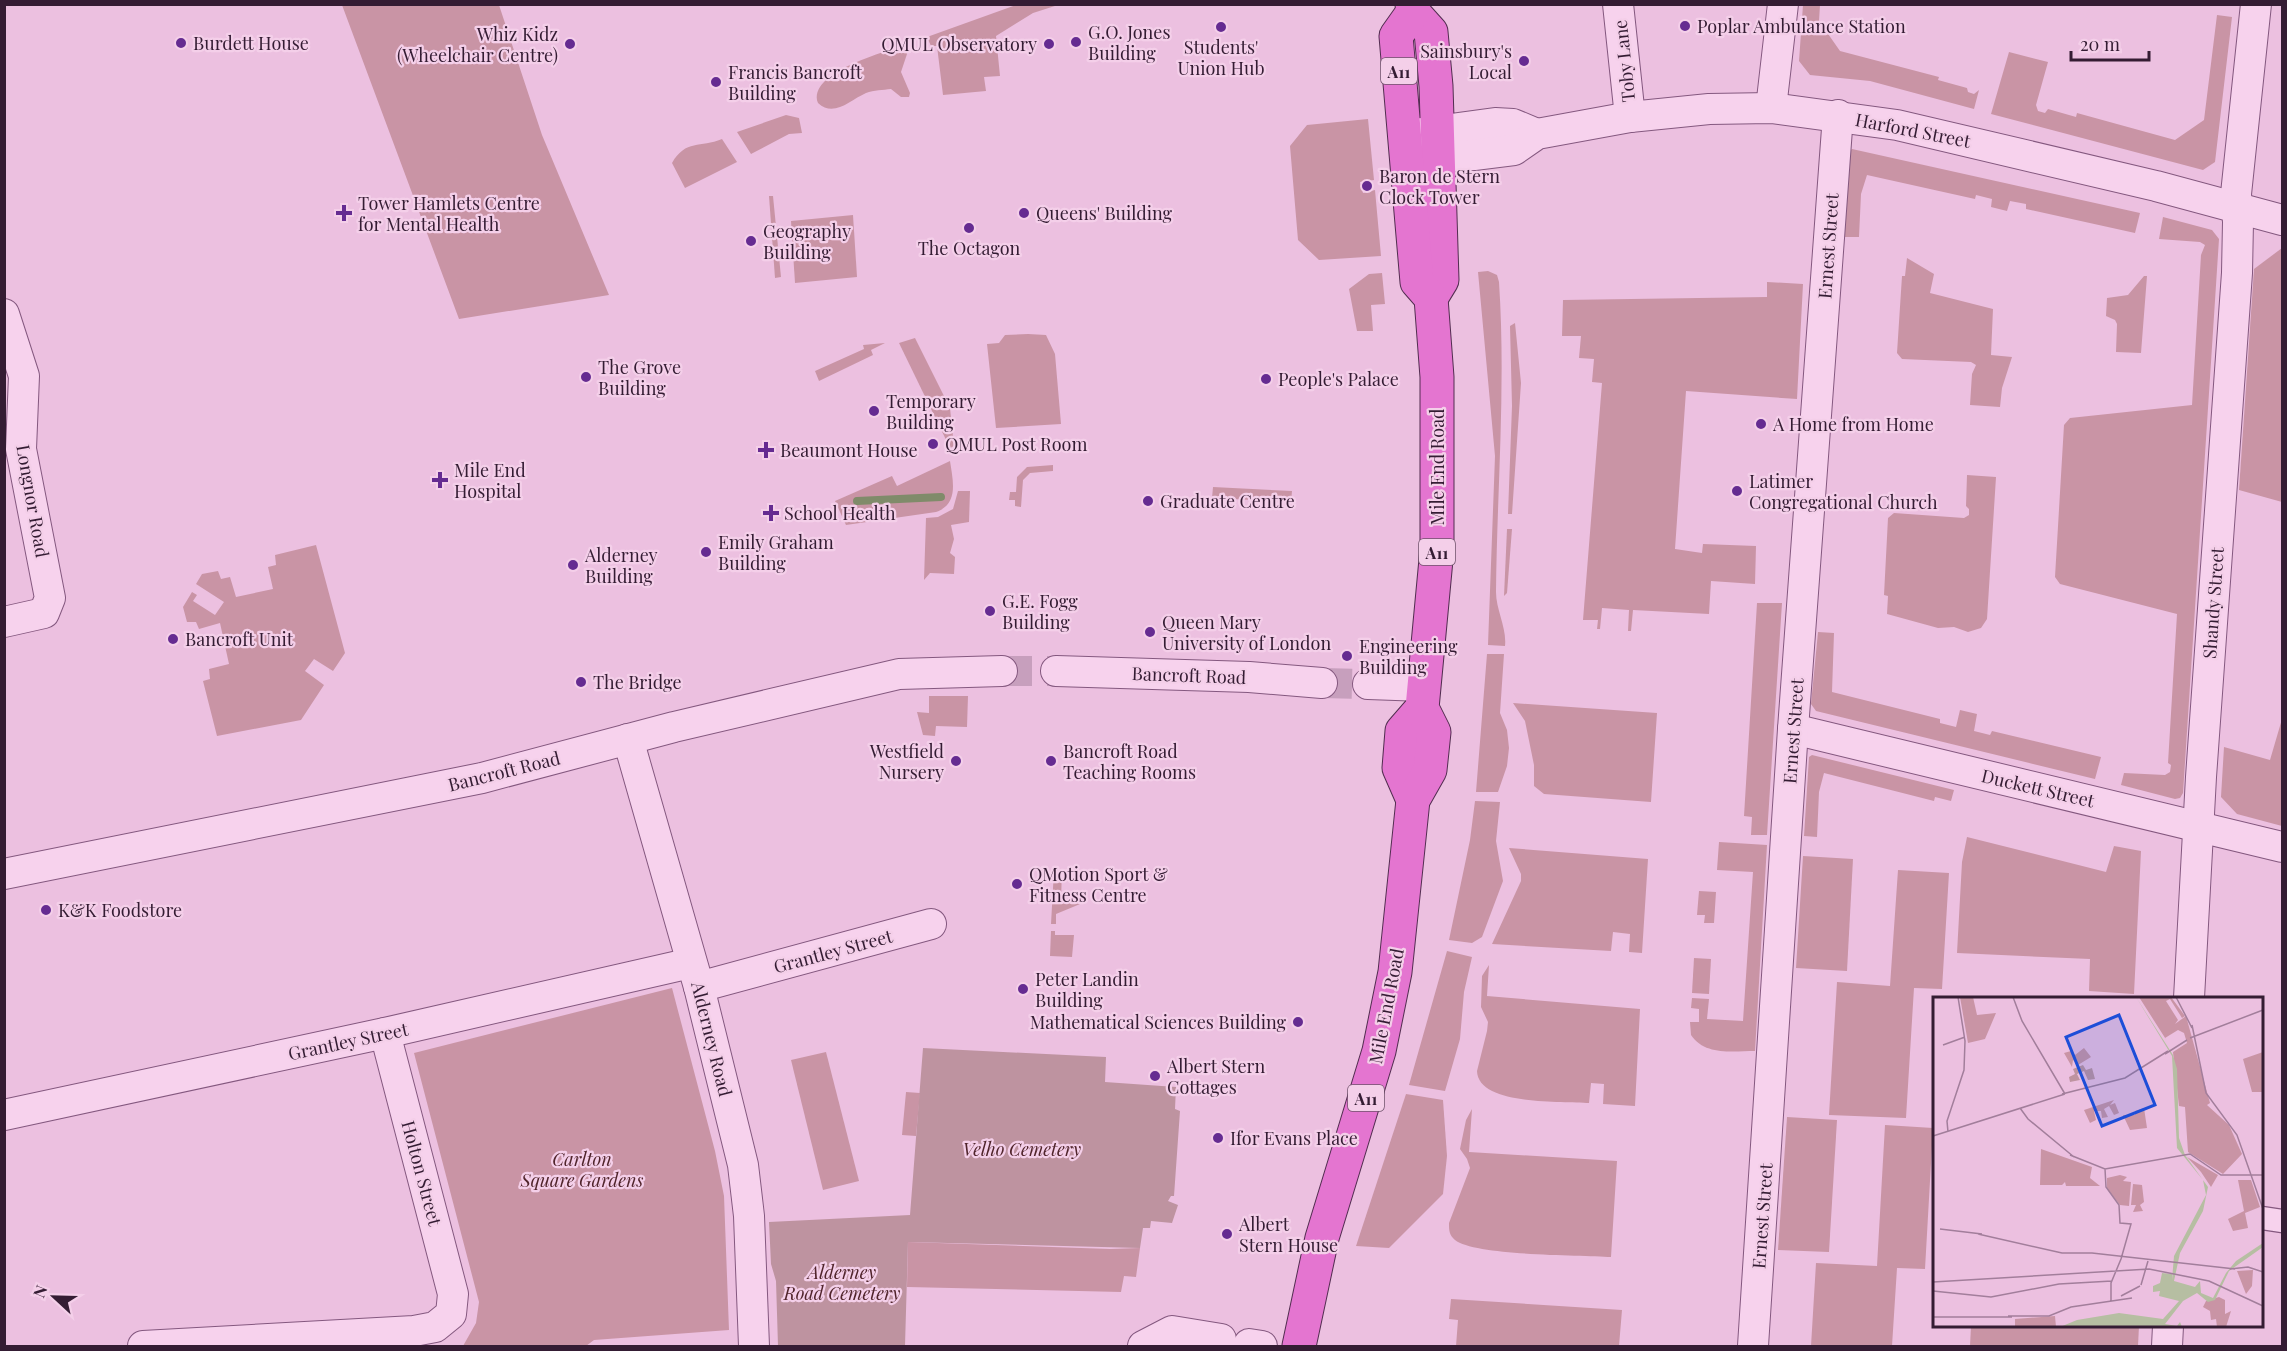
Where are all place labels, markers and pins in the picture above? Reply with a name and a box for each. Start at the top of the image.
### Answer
place label: Poplar Ambulance Station [1697,14,1906,38]
marker: Poplar Ambulance Station [1678,19,1692,33]
place label: G.O. Jones Building [1088,20,1170,65]
marker: Students' Union Hub [1214,20,1228,34]
place label: Whiz Kidz (Wheelchair Centre) [397,22,558,67]
place label: Burdett House [193,31,309,55]
place label: QMUL Observatory [881,32,1037,56]
marker: G.O. Jones Building [1069,35,1083,49]
place label: Students' Union Hub [1177,35,1265,80]
marker: Burdett House [174,36,188,50]
marker: Whiz Kidz (Wheelchair Centre) [563,37,577,51]
marker: QMUL Observatory [1042,37,1056,51]
place label: Sainsbury's Local [1420,39,1512,84]
marker: Sainsbury's Local [1517,54,1531,68]
place label: Francis Bancroft Building [728,60,863,105]
marker: Francis Bancroft Building [709,75,723,89]
place label: Baron de Stern Clock Tower [1379,164,1500,209]
marker: Baron de Stern Clock Tower [1360,179,1374,193]
place label: Tower Hamlets Centre for Mental Health [358,191,540,236]
place label: Queens' Building [1036,201,1173,225]
marker: Tower Hamlets Centre for Mental Health [335,204,353,222]
marker: Queens' Building [1017,206,1031,220]
place label: Geography Building [763,219,851,264]
marker: The Octagon [962,221,976,235]
marker: Geography Building [744,234,758,248]
place label: The Octagon [918,236,1021,260]
place label: The Grove Building [598,355,681,400]
place label: People's Palace [1278,367,1399,391]
marker: The Grove Building [579,370,593,384]
marker: People's Palace [1259,372,1273,386]
place label: Temporary Building [886,389,976,434]
marker: Temporary Building [867,404,881,418]
place label: A Home from Home [1772,412,1934,436]
marker: A Home from Home [1754,417,1768,431]
place label: QMUL Post Room [945,432,1087,456]
marker: QMUL Post Room [926,437,940,451]
place label: Beaumont House [780,438,918,462]
marker: Beaumont House [757,441,775,459]
place label: Mile End Hospital [454,458,526,503]
place label: Latimer Congregational Church [1749,469,1938,514]
marker: Mile End Hospital [431,471,449,489]
marker: Latimer Congregational Church [1730,484,1744,498]
place label: Graduate Centre [1160,489,1295,513]
marker: Graduate Centre [1141,494,1155,508]
place label: School Health [784,501,896,525]
marker: School Health [762,504,780,522]
place label: Emily Graham Building [718,530,834,575]
place label: Alderney Building [584,543,658,588]
marker: Emily Graham Building [699,545,713,559]
marker: Alderney Building [566,558,580,572]
place label: G.E. Fogg Building [1002,589,1078,634]
marker: G.E. Fogg Building [983,604,997,618]
place label: Queen Mary University of London [1162,610,1331,655]
marker: Queen Mary University of London [1143,625,1157,639]
place label: Bancroft Unit [185,627,294,651]
marker: Bancroft Unit [166,632,180,646]
place label: Engineering Building [1359,634,1458,679]
marker: Engineering Building [1340,649,1354,663]
place label: The Bridge [593,670,682,694]
marker: The Bridge [574,675,588,689]
place label: Westfield Nursery [869,739,945,784]
place label: Bancroft Road Teaching Rooms [1063,739,1196,784]
marker: Westfield Nursery [949,754,963,768]
marker: Bancroft Road Teaching Rooms [1044,754,1058,768]
place label: QMotion Sport & Fitness Centre [1029,862,1168,907]
marker: QMotion Sport & Fitness Centre [1010,877,1024,891]
place label: K&K Foodstore [58,898,182,922]
marker: K&K Foodstore [39,903,53,917]
place label: Peter Landin Building [1035,967,1139,1012]
marker: Peter Landin Building [1016,982,1030,996]
place label: Mathematical Sciences Building [1030,1010,1286,1034]
marker: Mathematical Sciences Building [1291,1015,1305,1029]
place label: Albert Stern Cottages [1166,1054,1265,1099]
marker: Albert Stern Cottages [1148,1069,1162,1083]
place label: Ifor Evans Place [1230,1126,1358,1150]
marker: Ifor Evans Place [1211,1131,1225,1145]
place label: Albert Stern House [1238,1212,1338,1257]
marker: Albert Stern House [1220,1227,1234,1241]

